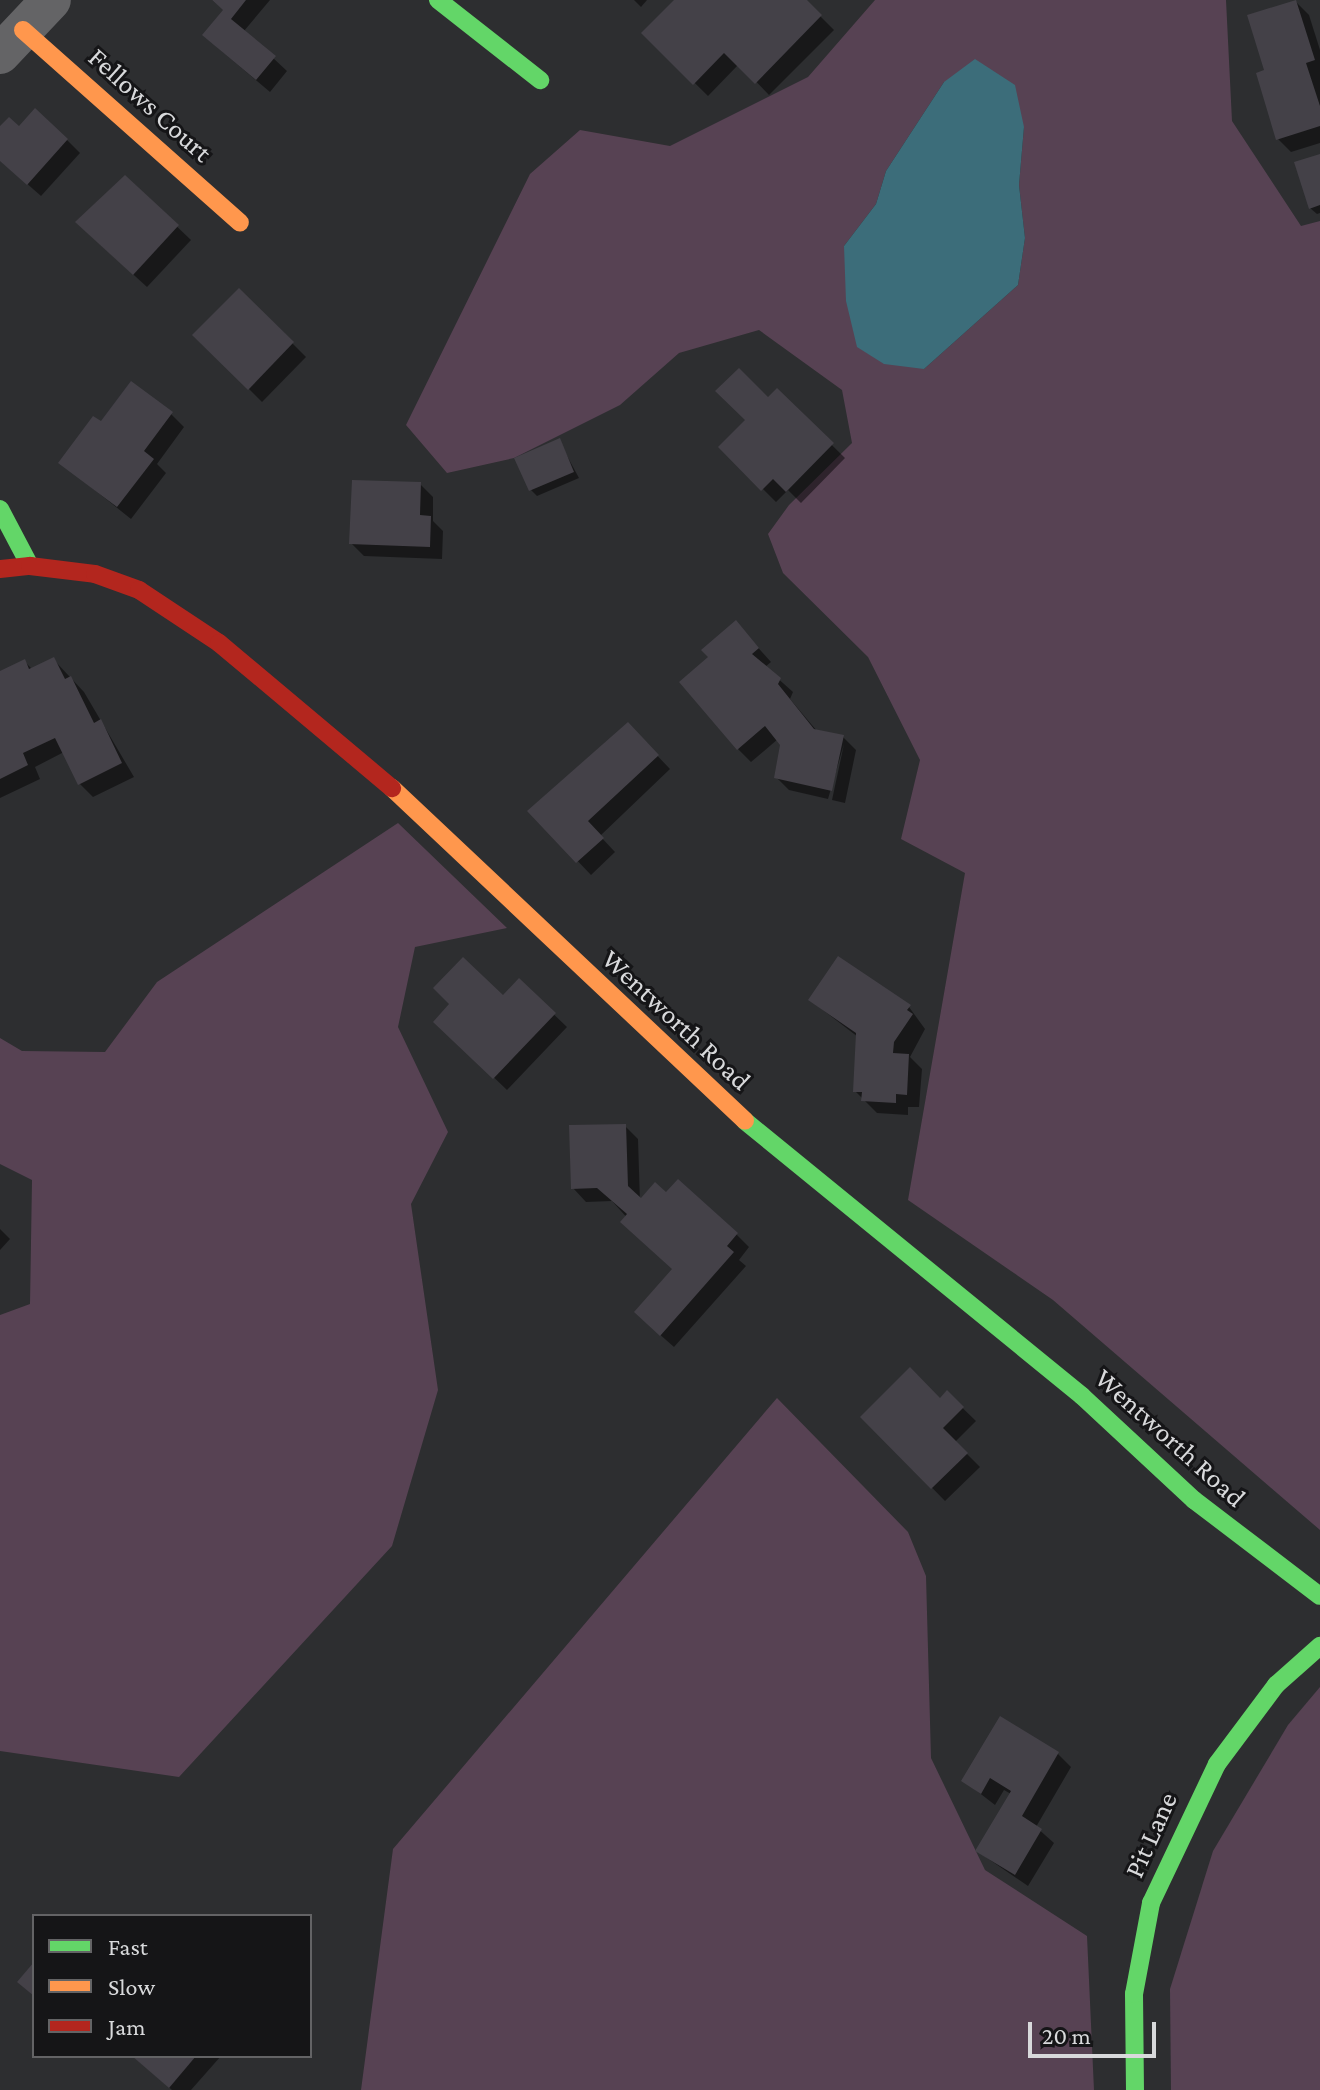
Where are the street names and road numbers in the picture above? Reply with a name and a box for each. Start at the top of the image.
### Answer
street label: Fellows Court [81,41,219,169]
street label: Wentworth Road [595,942,757,1098]
street label: Wentworth Road [1088,1361,1252,1515]
street label: Pit Lane [1117,1787,1185,1883]

